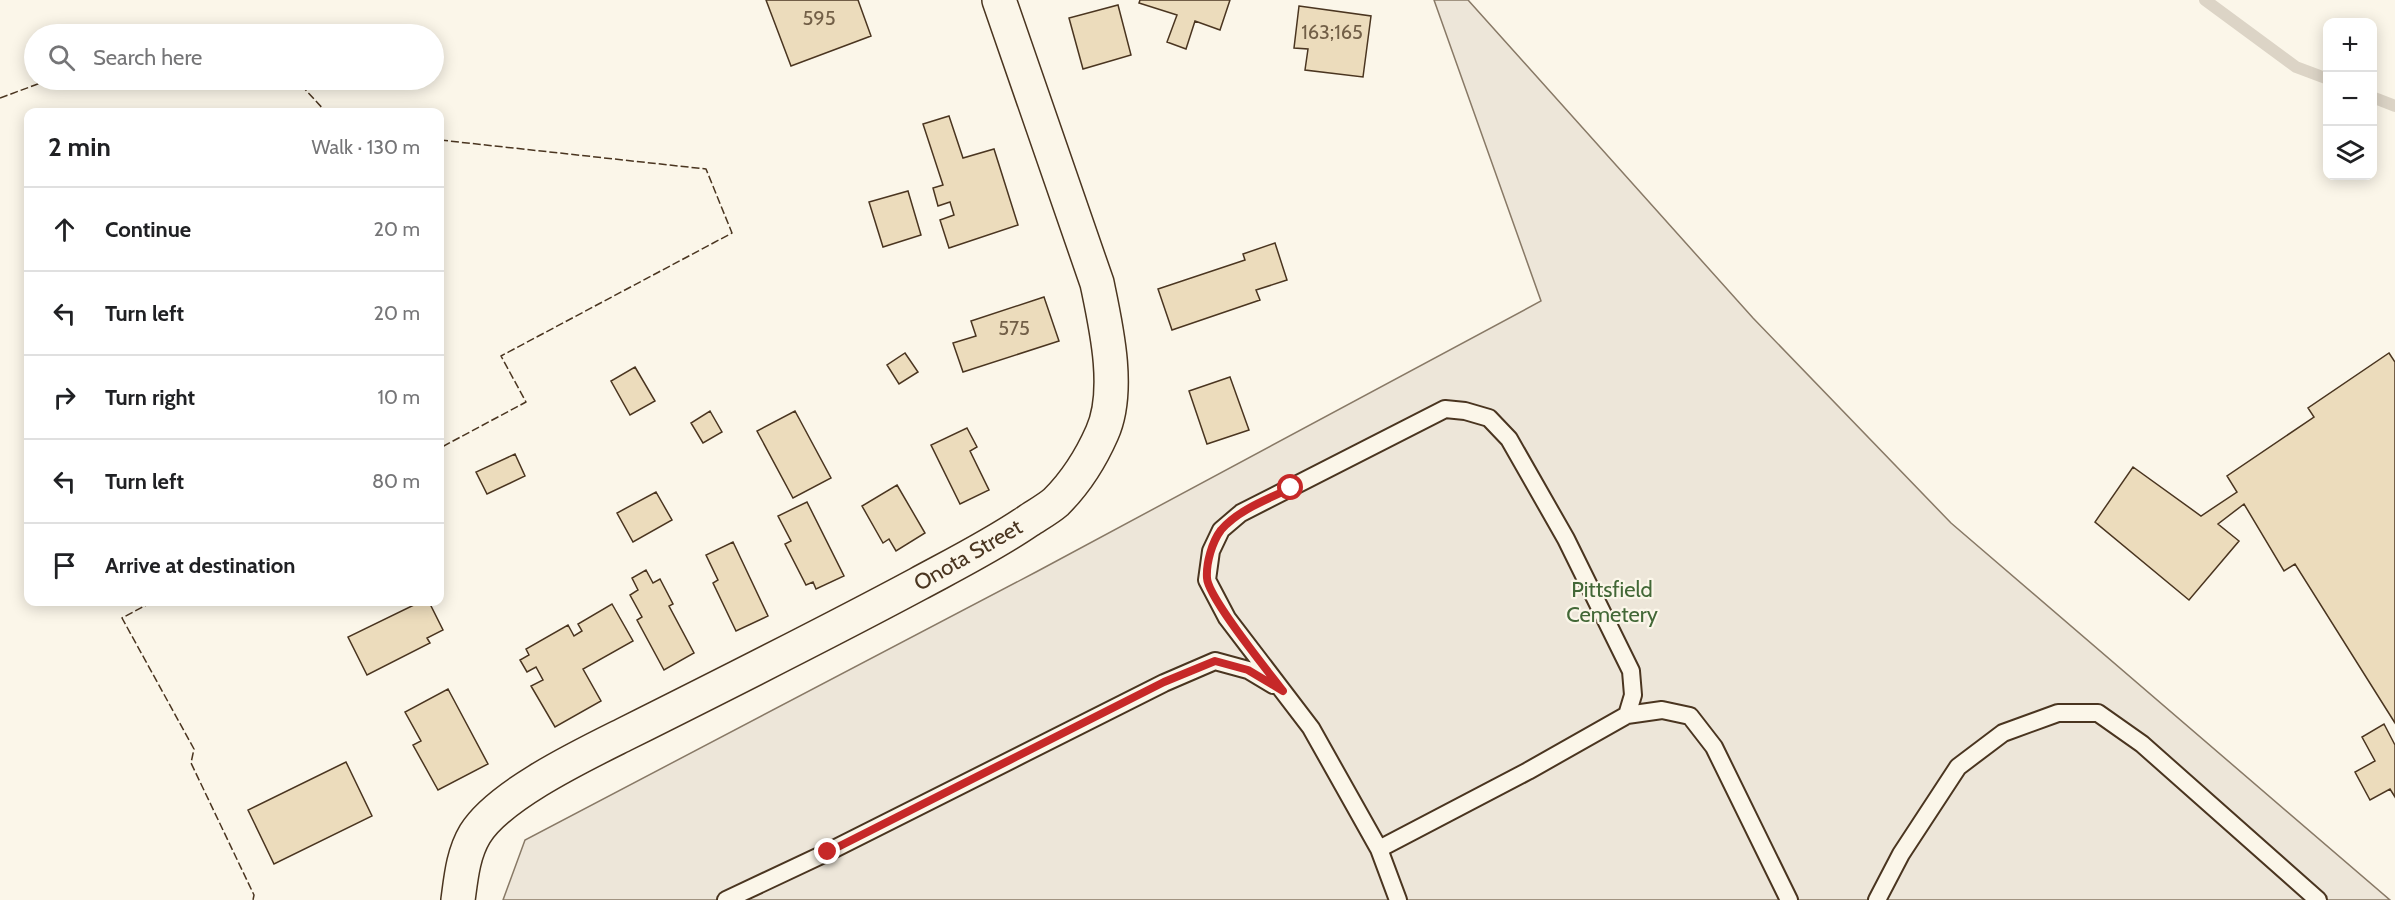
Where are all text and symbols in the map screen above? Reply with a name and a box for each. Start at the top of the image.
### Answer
house number: 595 [803,6,836,30]
map controls [2323,18,2377,180]
button: + [2323,18,2377,72]
house number: 163;165 [1301,20,1363,44]
search box [24,24,444,90]
icon: search [45,41,78,74]
text: Search here [93,44,202,71]
button: − [2323,72,2377,126]
button: layers [2323,126,2377,180]
text: 2 min [48,131,111,163]
text: Walk · 130 m [312,135,420,159]
icon: ahead [48,213,81,246]
text: Continue [105,216,191,243]
text: 20 m [374,217,420,241]
icon: left [48,297,81,330]
text: Turn left [105,300,184,327]
text: 20 m [374,301,420,325]
house number: 575 [998,316,1030,340]
icon: right [48,381,81,414]
text: Turn right [105,384,195,411]
text: 10 m [377,385,420,409]
icon: left [48,465,81,498]
text: Turn left [105,468,184,495]
text: 80 m [372,469,420,493]
route start [1277,474,1303,500]
street label: Onota Street [909,513,1027,597]
icon: arrive [48,549,81,582]
text: Arrive at destination [105,552,295,579]
park label: Pittsfield Cemetery [1566,576,1658,628]
route end [814,838,840,864]

